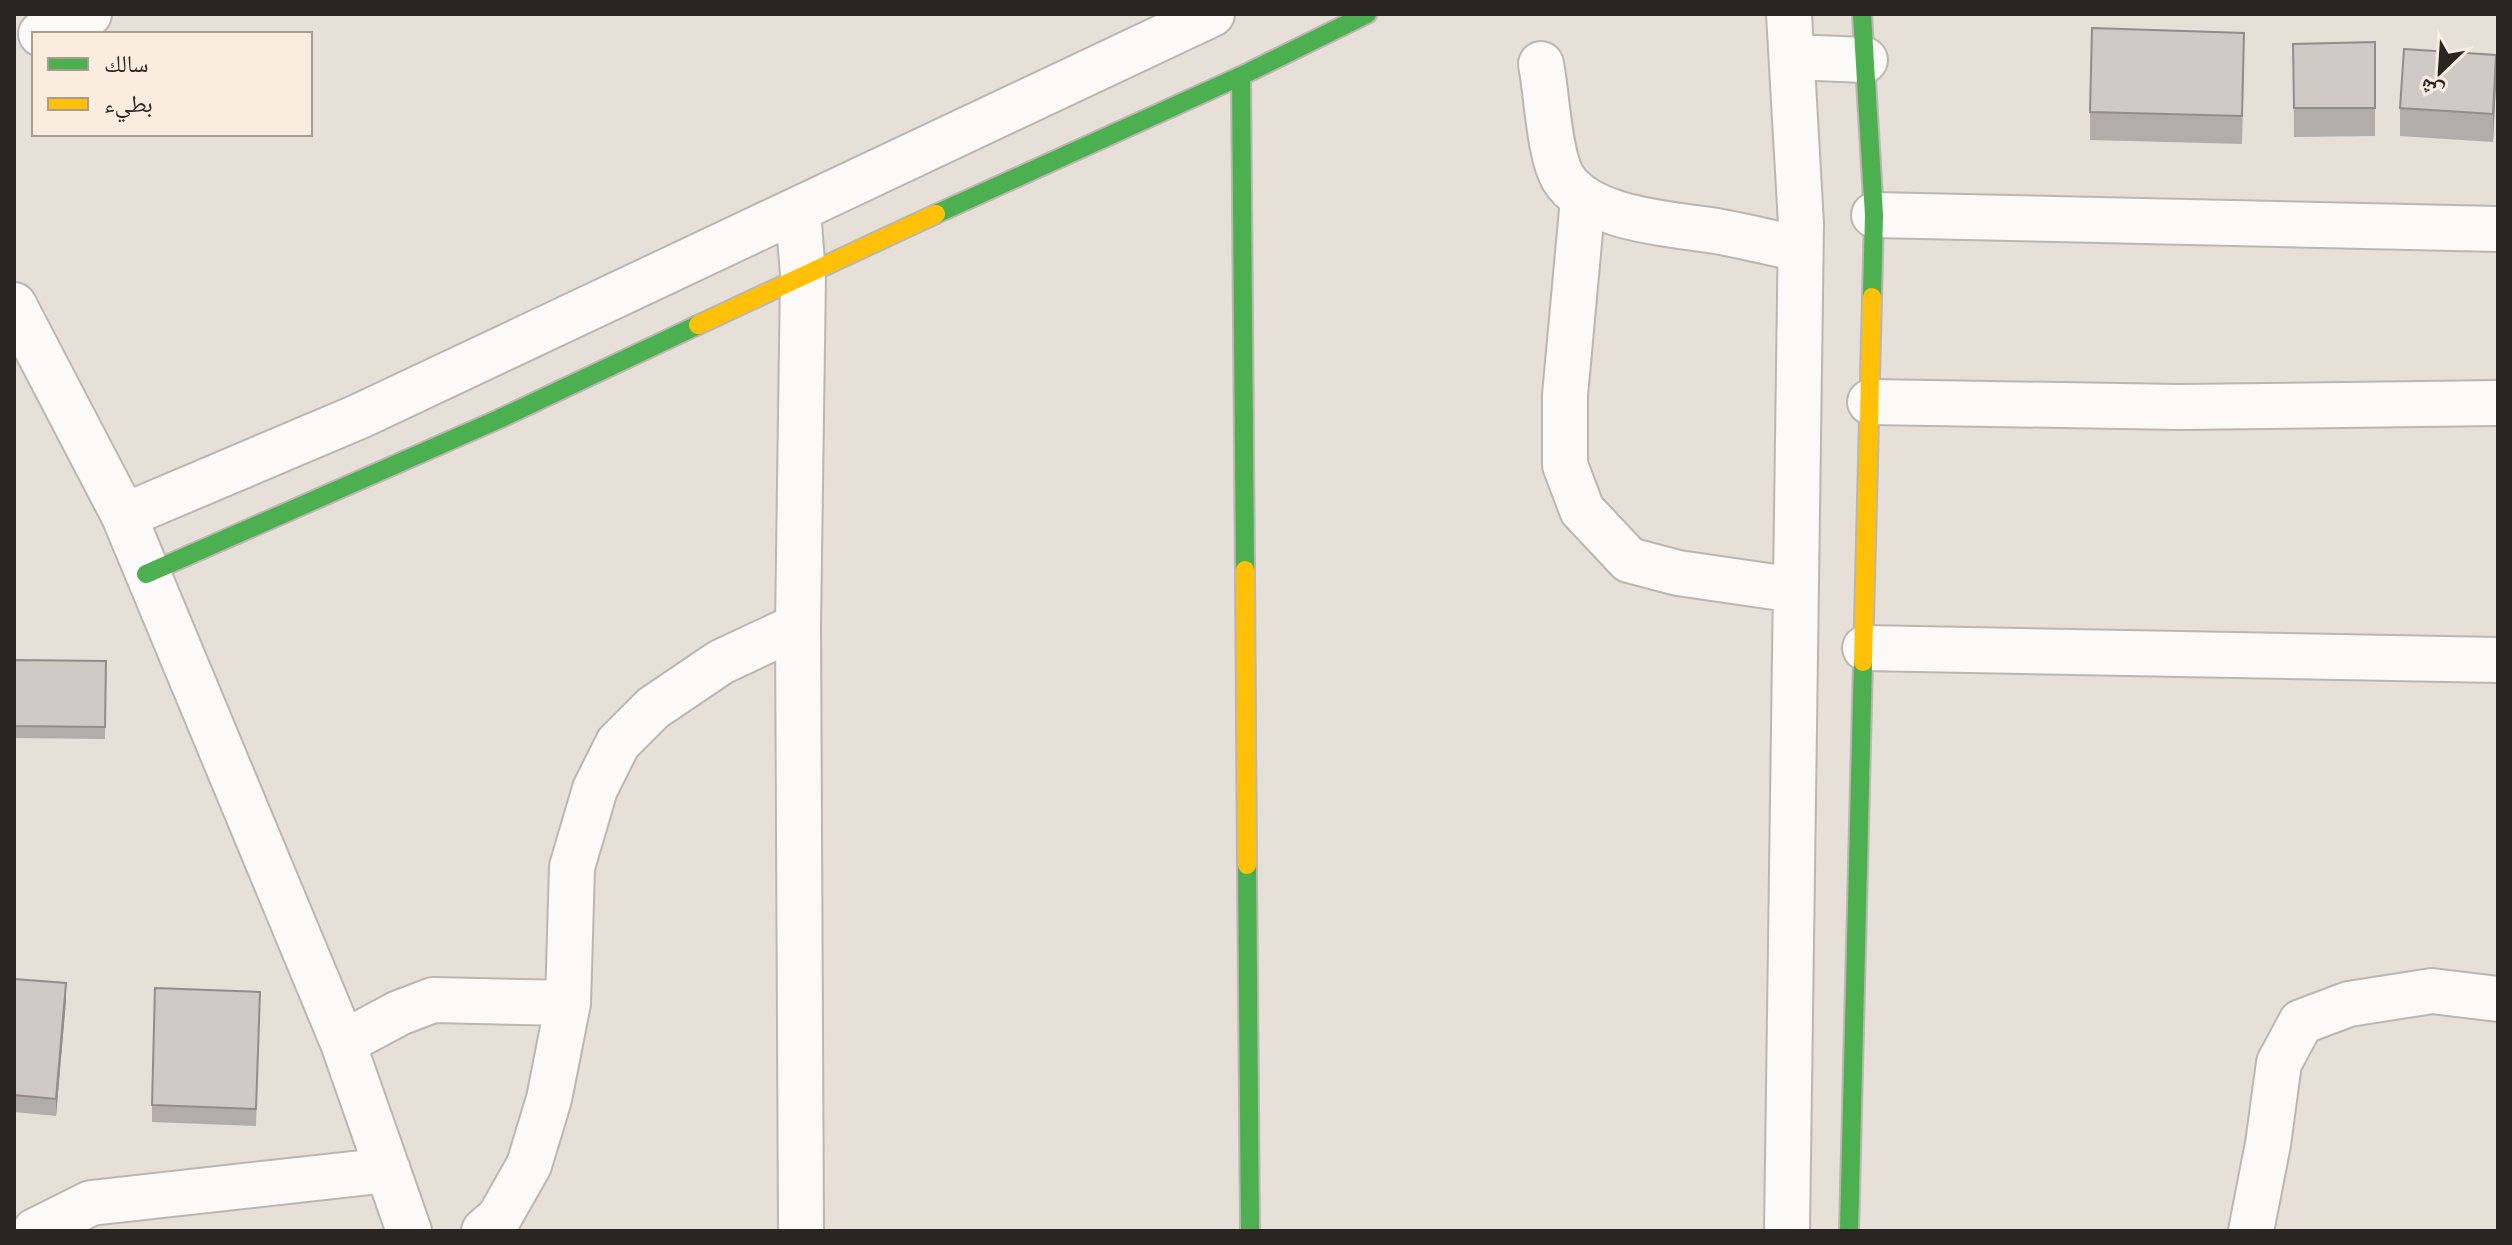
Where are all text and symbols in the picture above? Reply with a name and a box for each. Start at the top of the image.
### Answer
legend [32,32,312,136]
north arrow [2400,32,2480,112]
text: سالك [104,48,149,80]
text: ش [2415,71,2449,108]
text: بطيء [104,88,153,123]

